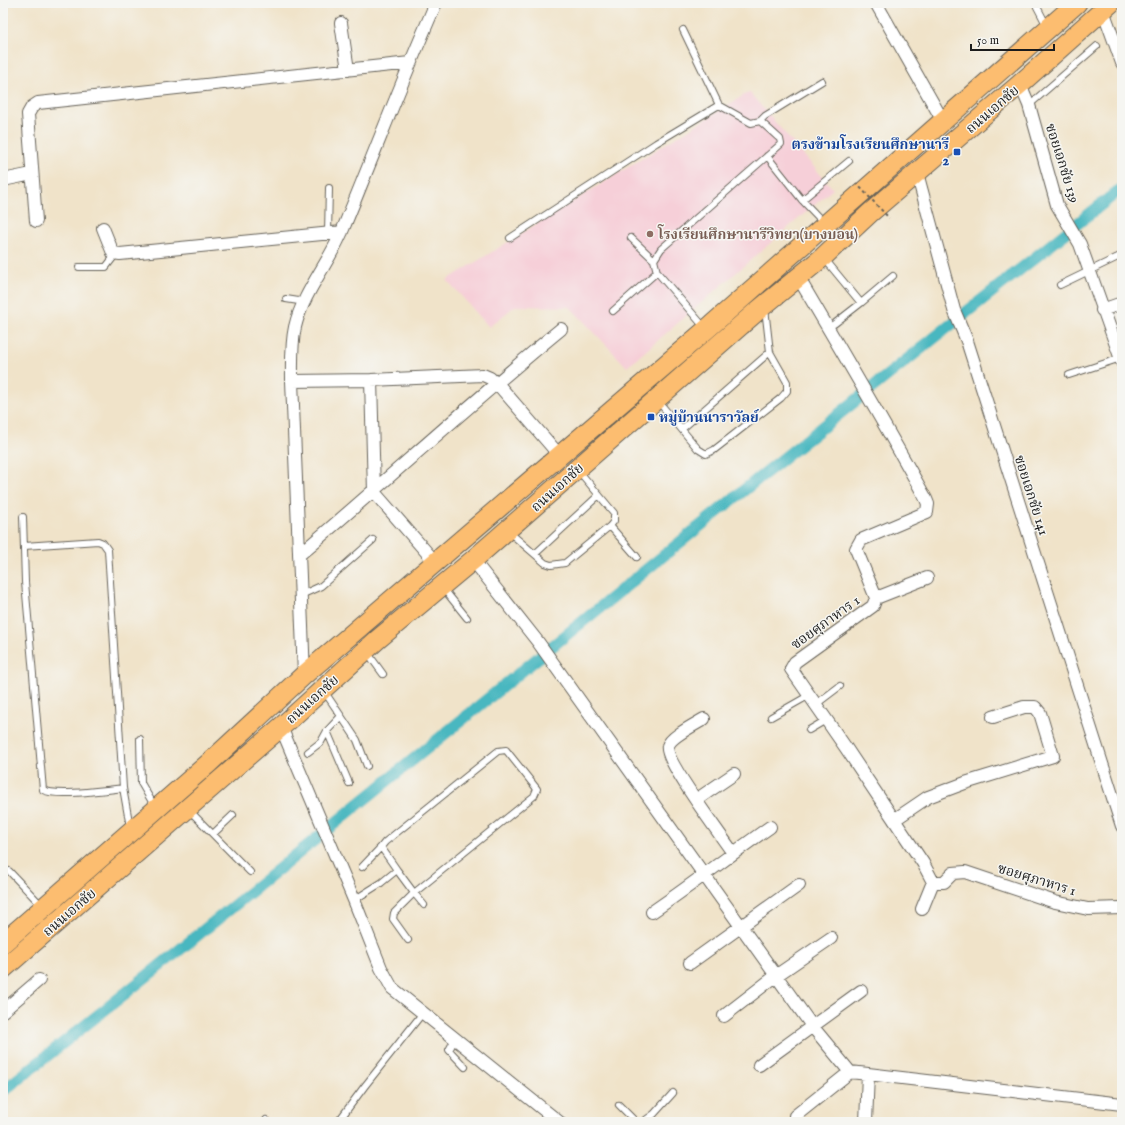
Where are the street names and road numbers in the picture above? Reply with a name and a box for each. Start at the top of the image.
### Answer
street label: ถนนเอกชัย [962,82,1023,138]
street label: ซอยเอกชัย 139 [1041,121,1083,205]
street label: ซอยเอกชัย 141 [1010,453,1052,538]
street label: ถนนเอกชัย [528,459,588,516]
street label: ซอยศุภาหาร 1 [788,592,864,654]
street label: ถนนเอกชัย [283,671,343,728]
street label: ซอยศุภาหาร 1 [995,860,1078,900]
street label: ถนนเอกชัย [39,885,100,941]

